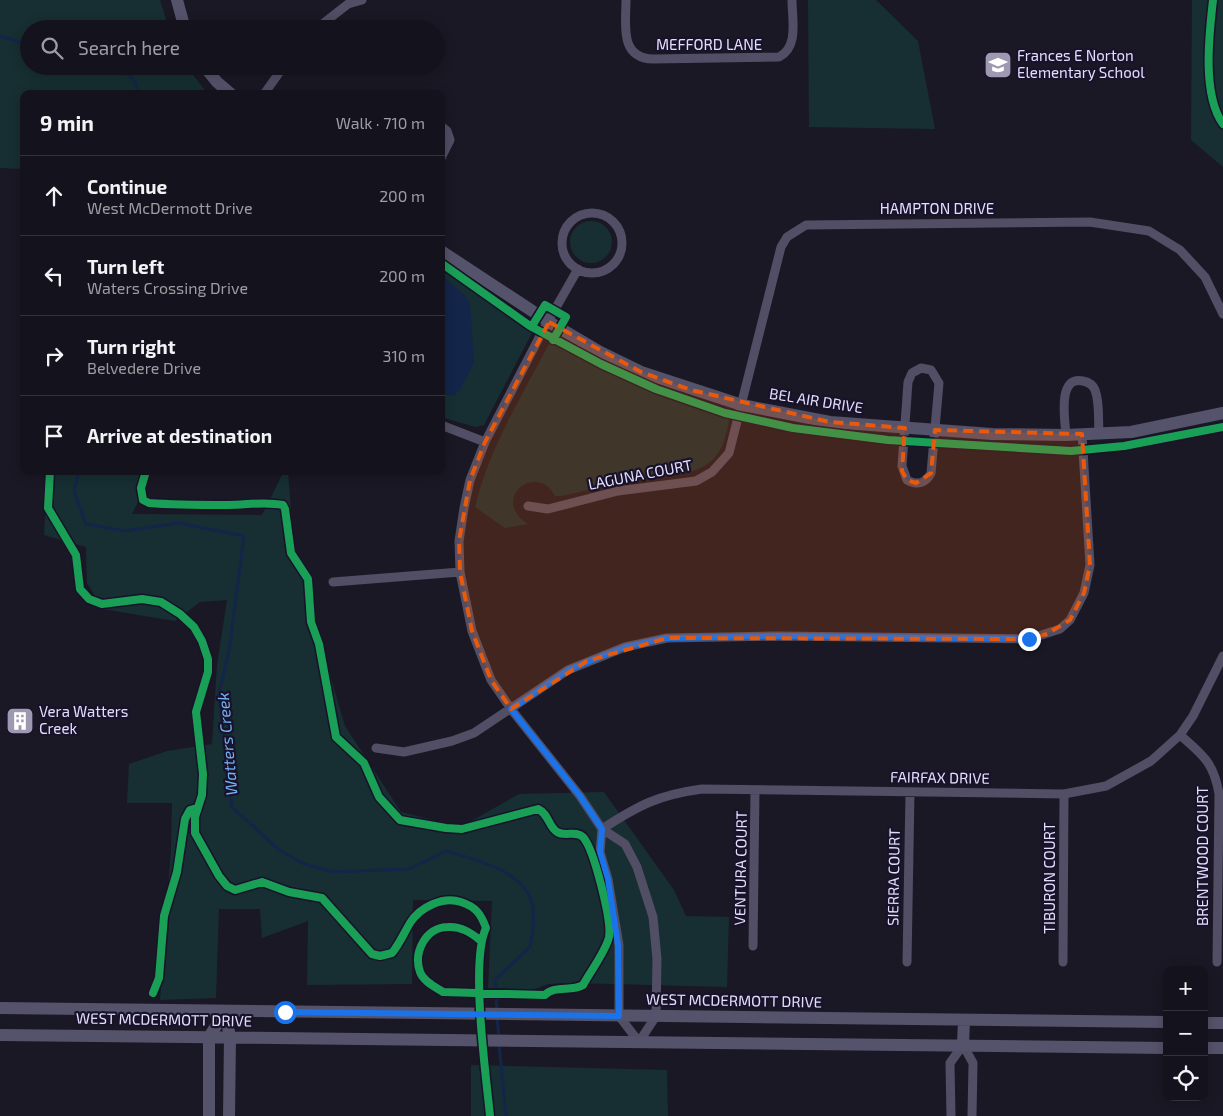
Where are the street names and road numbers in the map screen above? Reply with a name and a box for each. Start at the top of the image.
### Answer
street label: MEFFORD LANE [656,35,762,53]
street label: HAMPTON DRIVE [880,199,994,217]
street label: BEL AIR DRIVE [768,384,864,416]
street label: LAGUNA COURT [586,455,694,493]
street label: FAIRFAX DRIVE [890,767,990,787]
street label: BRENTWOOD COURT [1193,786,1211,926]
street label: VENTURA COURT [730,810,750,925]
street label: TIBURON COURT [1040,822,1058,934]
street label: SIERRA COURT [883,828,903,926]
street label: WEST MCDERMOTT DRIVE [646,989,822,1011]
street label: WEST MCDERMOTT DRIVE [76,1008,252,1030]

